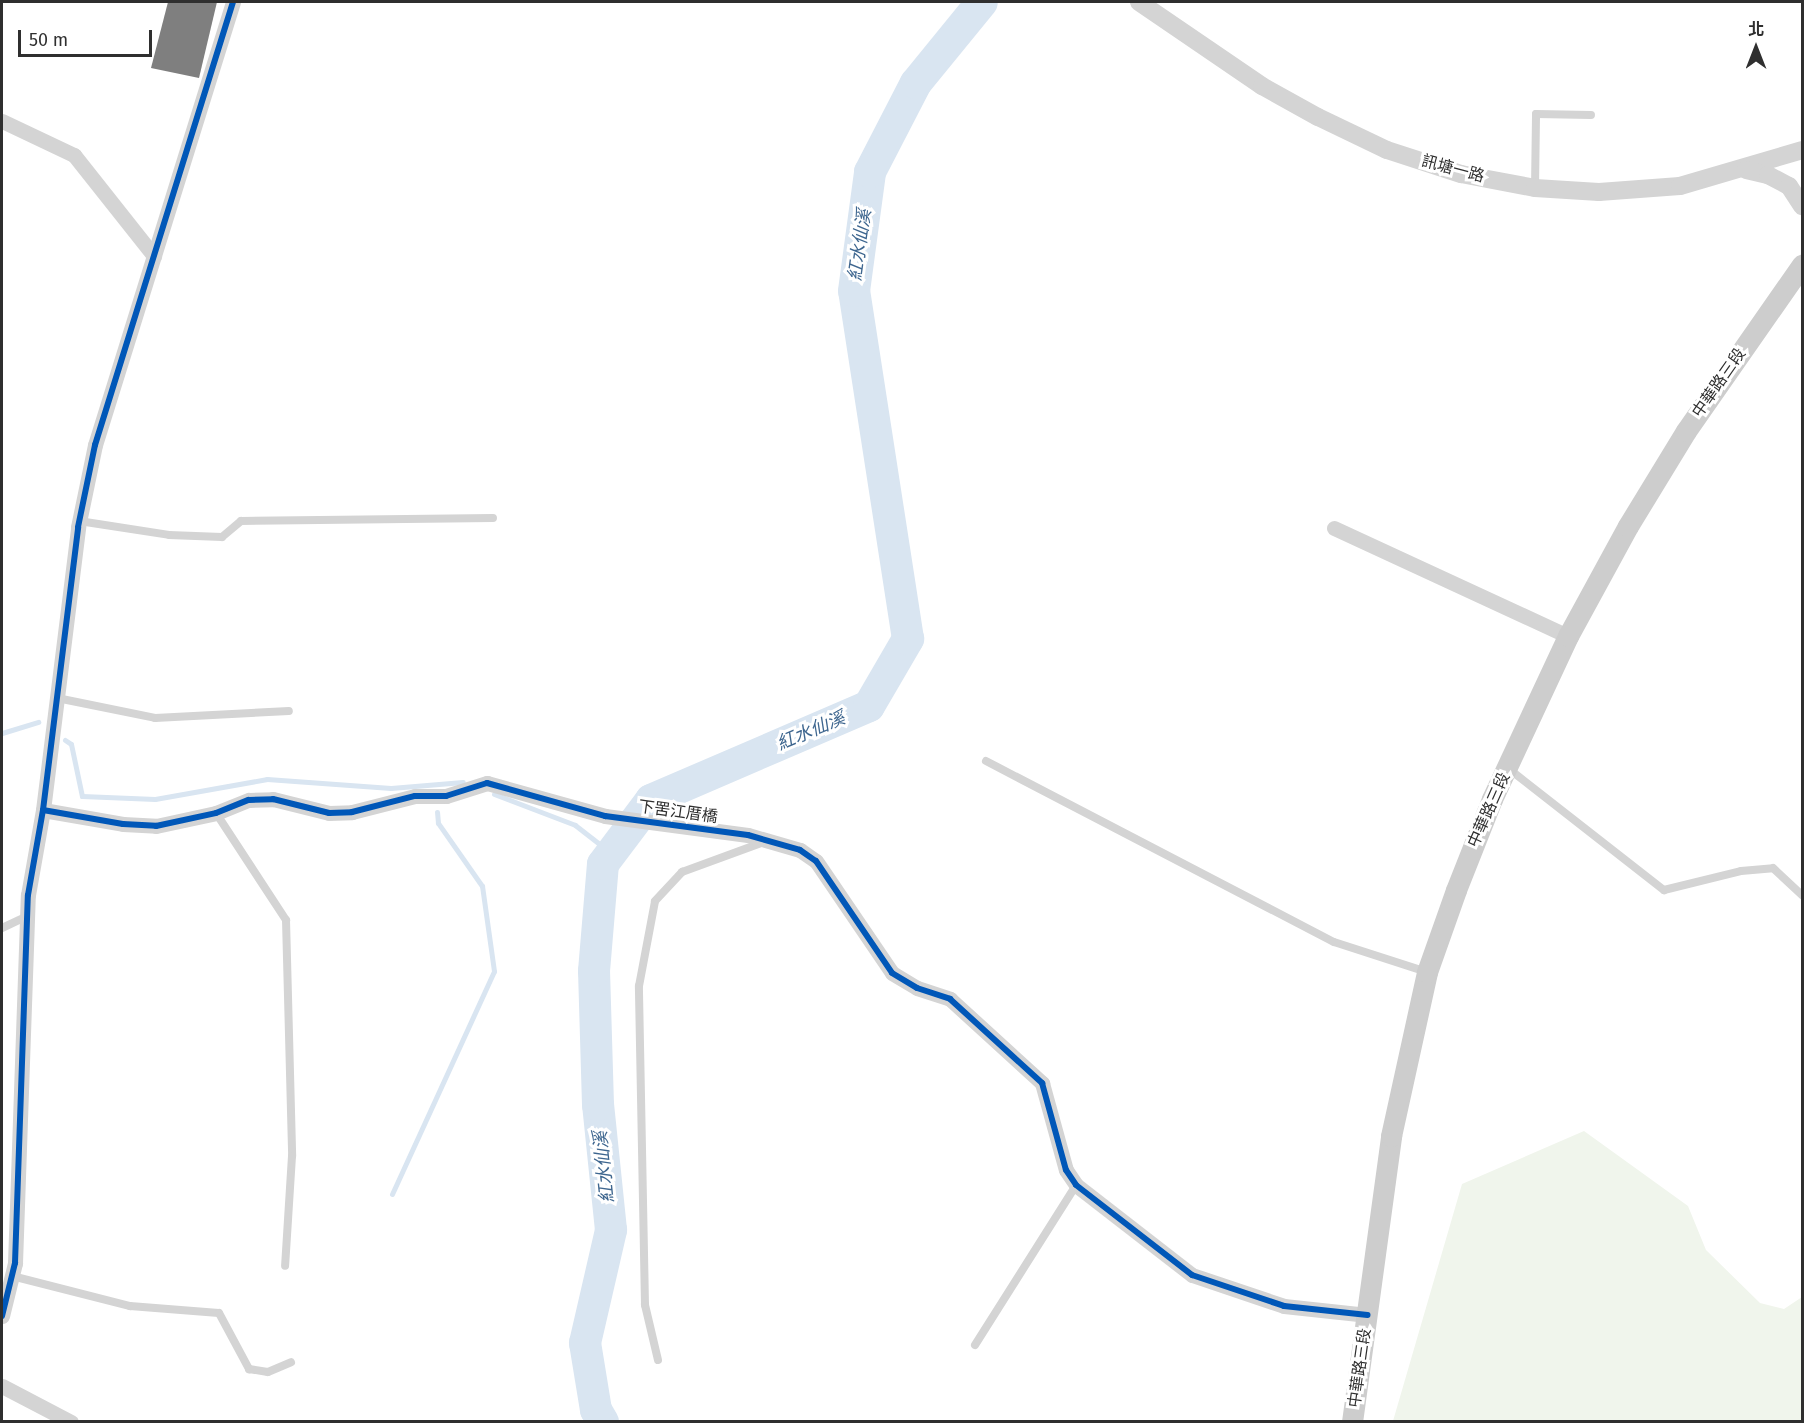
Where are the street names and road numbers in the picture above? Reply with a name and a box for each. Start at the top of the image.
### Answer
street label: 訊塘一路 [1420,151,1486,187]
street label: 中華路三段 [1688,345,1750,421]
street label: 中華路三段 [1464,770,1514,850]
street label: 下罟江厝橋 [637,797,719,827]
street label: 中華路三段 [1345,1327,1375,1409]

